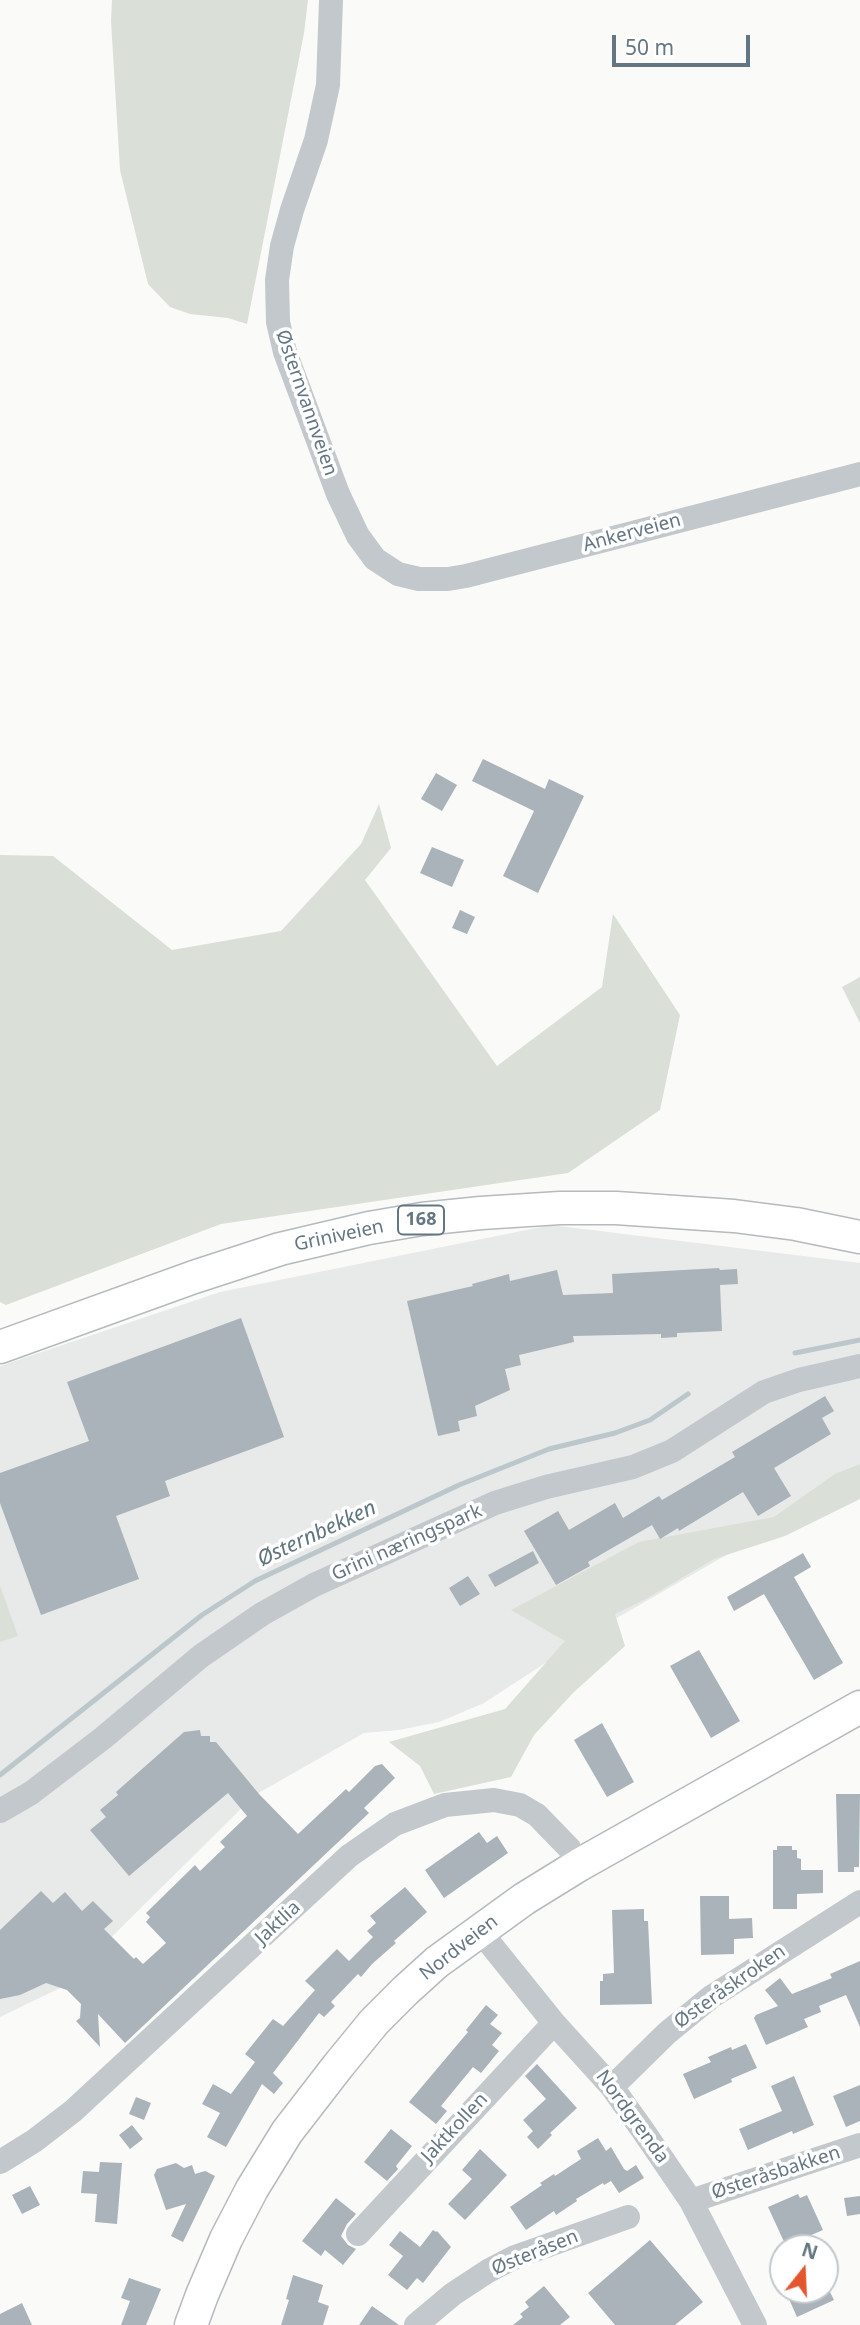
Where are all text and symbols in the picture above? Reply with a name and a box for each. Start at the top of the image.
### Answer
scale bar [615,21,753,65]
text: 50 m [625,33,674,61]
street label: Østernvannveien [270,327,342,479]
street label: Ankerveien [581,509,683,557]
road number: 168 [398,1205,444,1234]
street label: Griniveien [292,1215,386,1257]
water label: Østernbekken [254,1496,380,1572]
street label: Grini næringspark [328,1500,486,1586]
street label: Jaktlia [251,1896,305,1950]
street label: Nordveien [415,1910,503,1986]
street label: Østeråskroken [670,1940,790,2034]
street label: Nordgrenda [591,2066,673,2168]
street label: Jaktkollen [417,2089,493,2167]
street label: Østeråsbakken [709,2141,843,2205]
street label: Østeråsen [488,2225,582,2281]
north arrow [769,2234,839,2304]
text: N [798,2236,821,2266]

